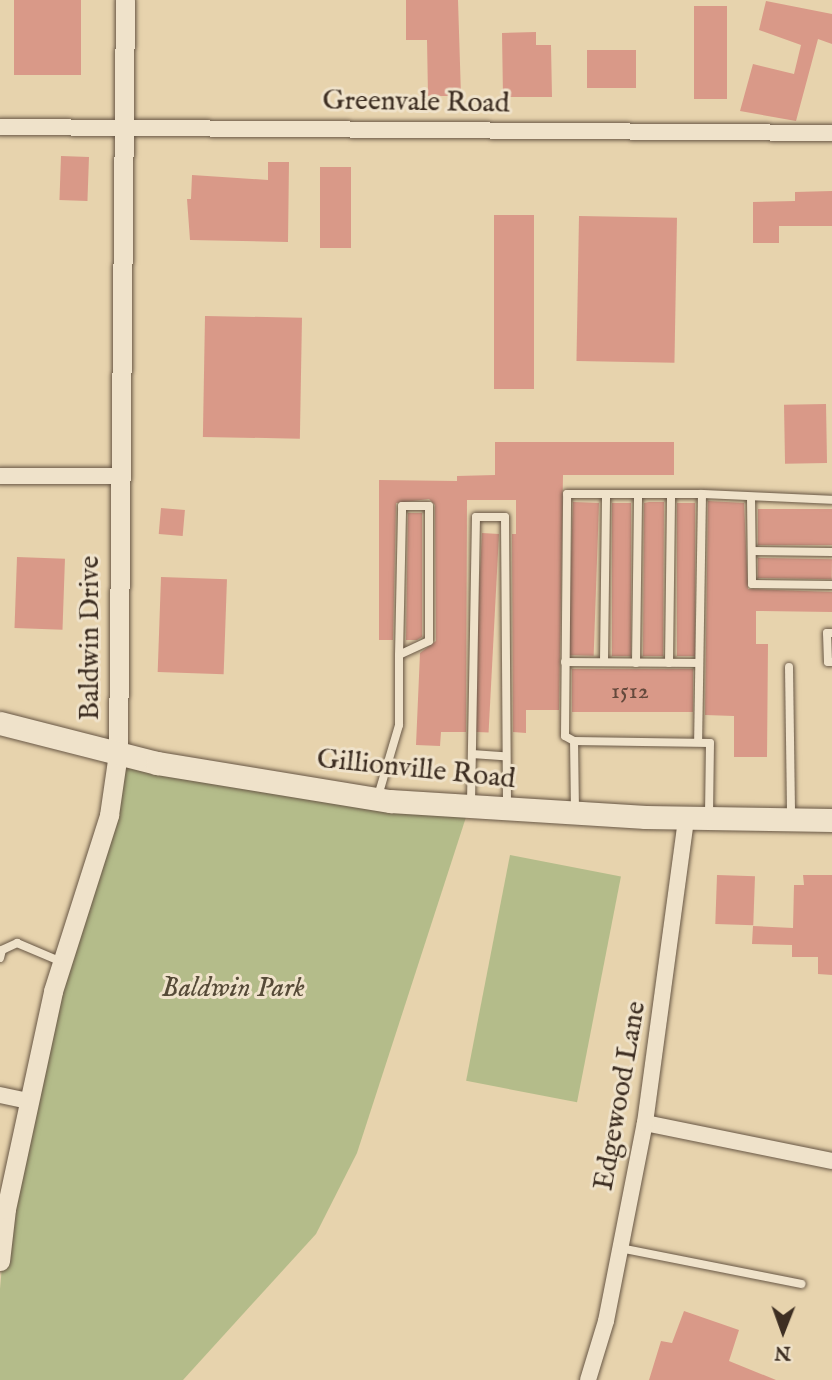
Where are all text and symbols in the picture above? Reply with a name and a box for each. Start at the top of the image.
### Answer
street label: Greenvale Road [322,85,510,121]
street label: Baldwin Drive [74,556,108,720]
house number: 1512 [611,678,649,706]
street label: Gillionville Road [315,743,517,797]
park label: Baldwin Park [161,972,305,1006]
street label: Edgewood Lane [588,999,654,1193]
north arrow [748,1296,818,1366]
text: N [774,1340,791,1364]

